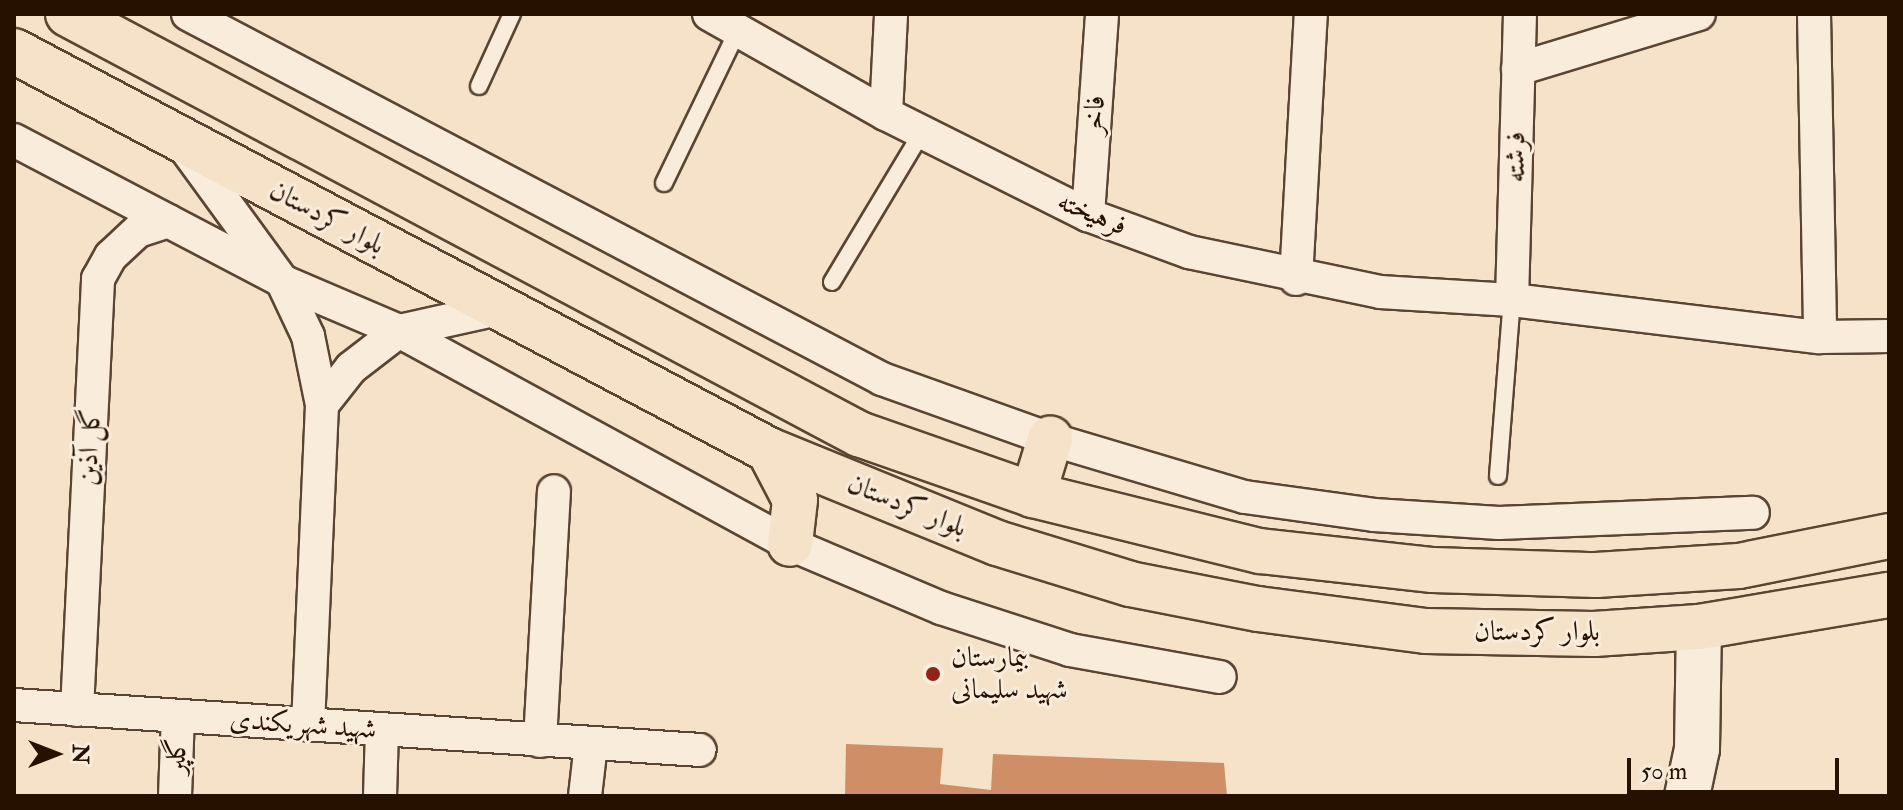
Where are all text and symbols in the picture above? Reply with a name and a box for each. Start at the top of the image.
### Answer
street label: فاخر [1077,94,1113,136]
street label: فرشته [1499,131,1533,183]
street label: بلوار کردستان [264,174,390,262]
street label: فرهیخته [1052,184,1132,244]
street label: گل آذین [71,407,109,487]
street label: بلوار کردستان [842,467,972,545]
street label: بلوار کردستان [1474,615,1600,649]
place label: بیمارستان شهید سلیمانی [951,641,1068,707]
marker: بیمارستان شهید سلیمانی [922,663,944,685]
street label: شهید شهریکندی [228,703,378,747]
north arrow [16,714,96,794]
street label: گلپر [160,737,194,775]
scale bar [1631,742,1843,792]
text: N [66,744,94,764]
text: 50 m [1641,756,1687,787]

